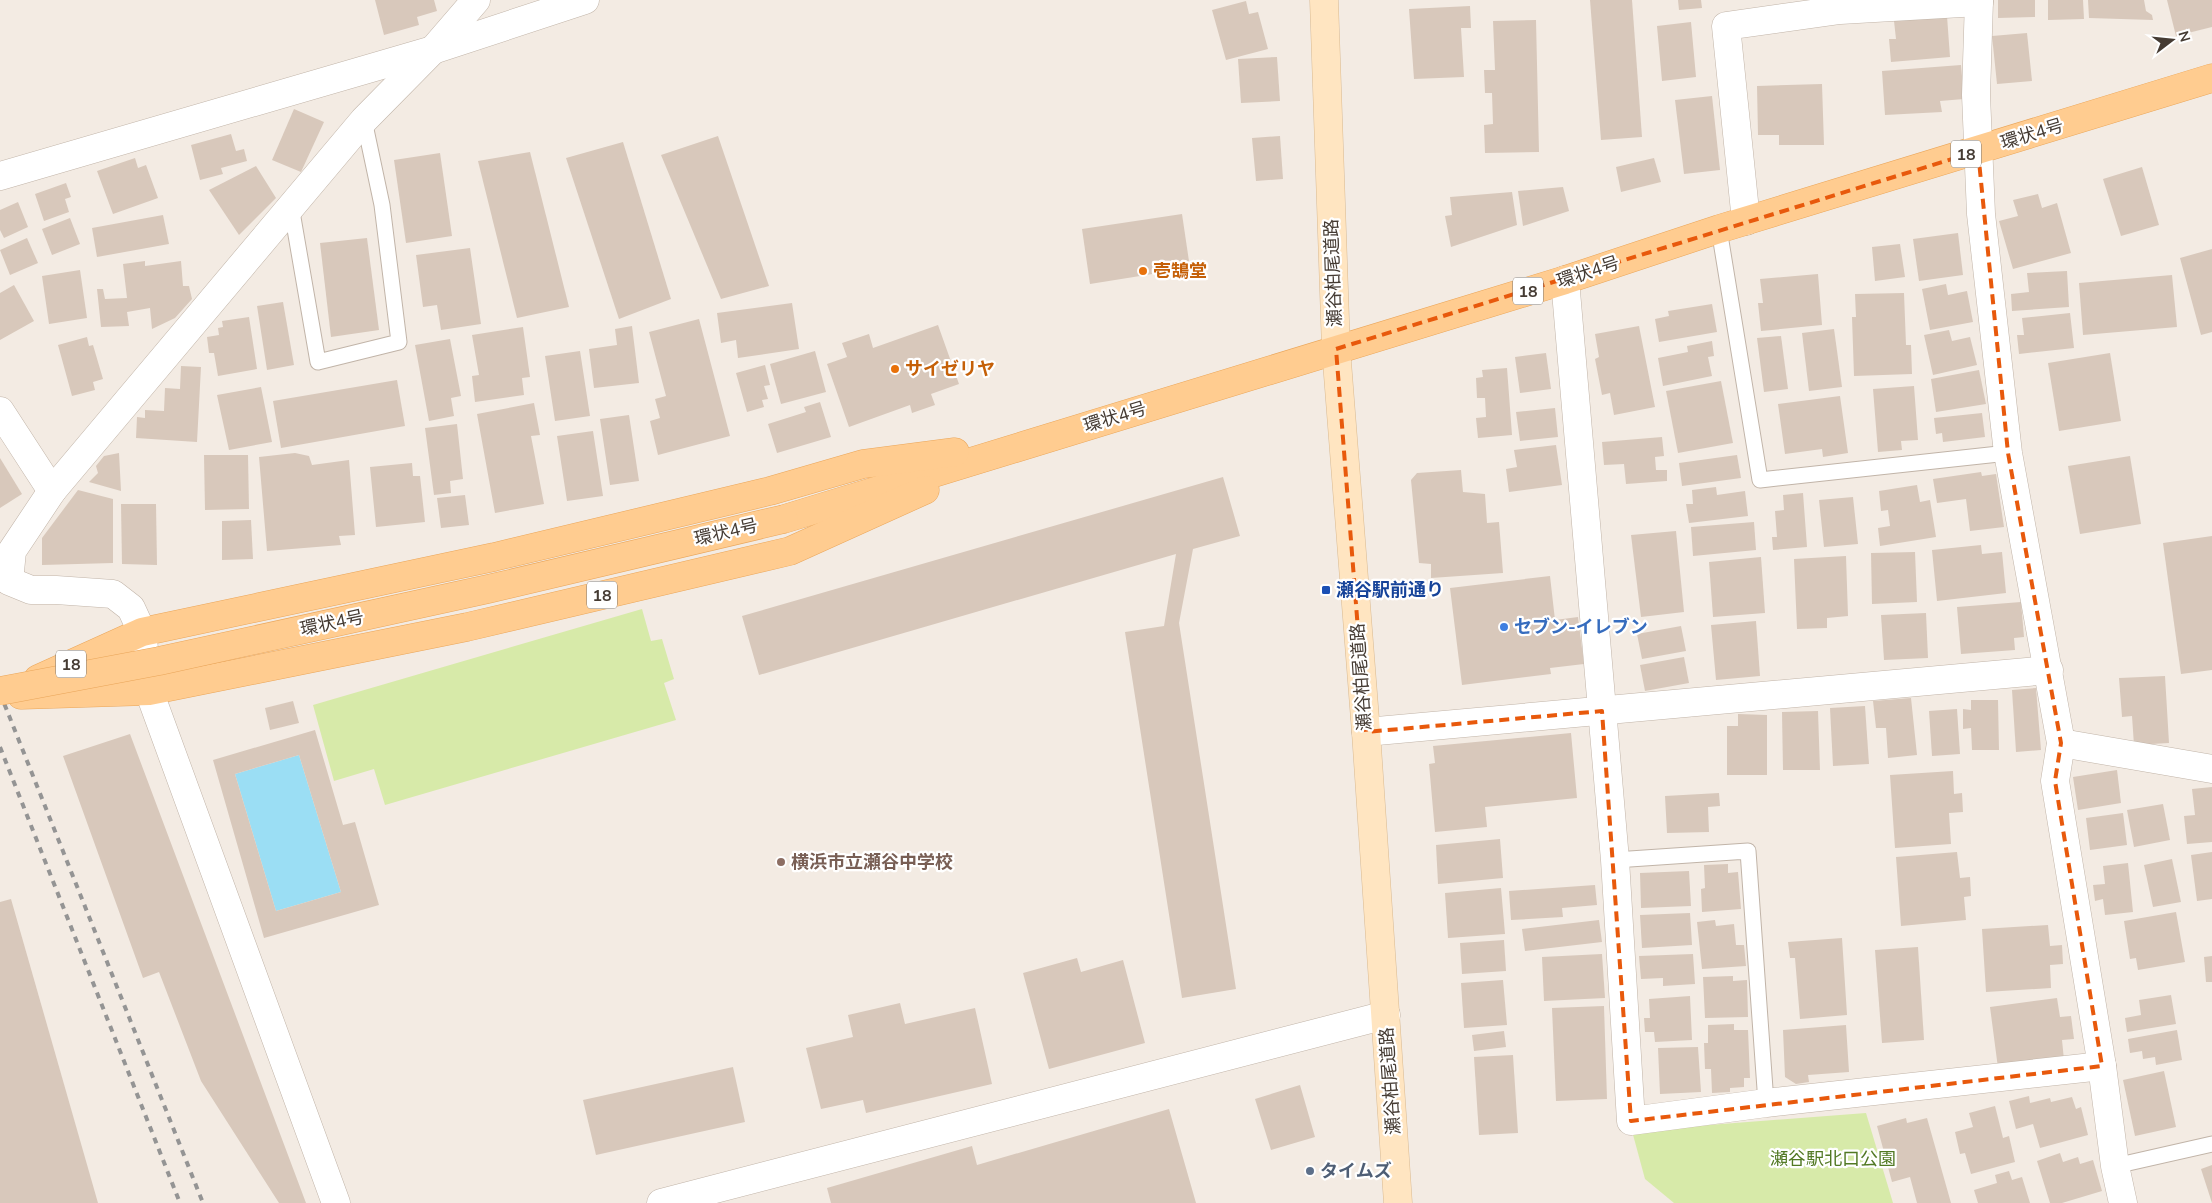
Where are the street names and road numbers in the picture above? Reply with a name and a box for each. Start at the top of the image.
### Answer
street label: 環状4号 [1998,113,2066,155]
road number: 18 [1951,140,1981,168]
street label: 瀬谷柏尾道路 [1319,219,1347,327]
street label: 環状4号 [1553,251,1623,293]
road number: 18 [1513,278,1543,304]
street label: 環状4号 [1081,396,1149,438]
street label: 環状4号 [692,513,760,551]
road number: 18 [587,582,617,608]
street label: 環状4号 [298,605,366,641]
street label: 瀬谷柏尾道路 [1345,622,1377,732]
road number: 18 [56,651,86,678]
street label: 瀬谷柏尾道路 [1374,1026,1406,1136]

